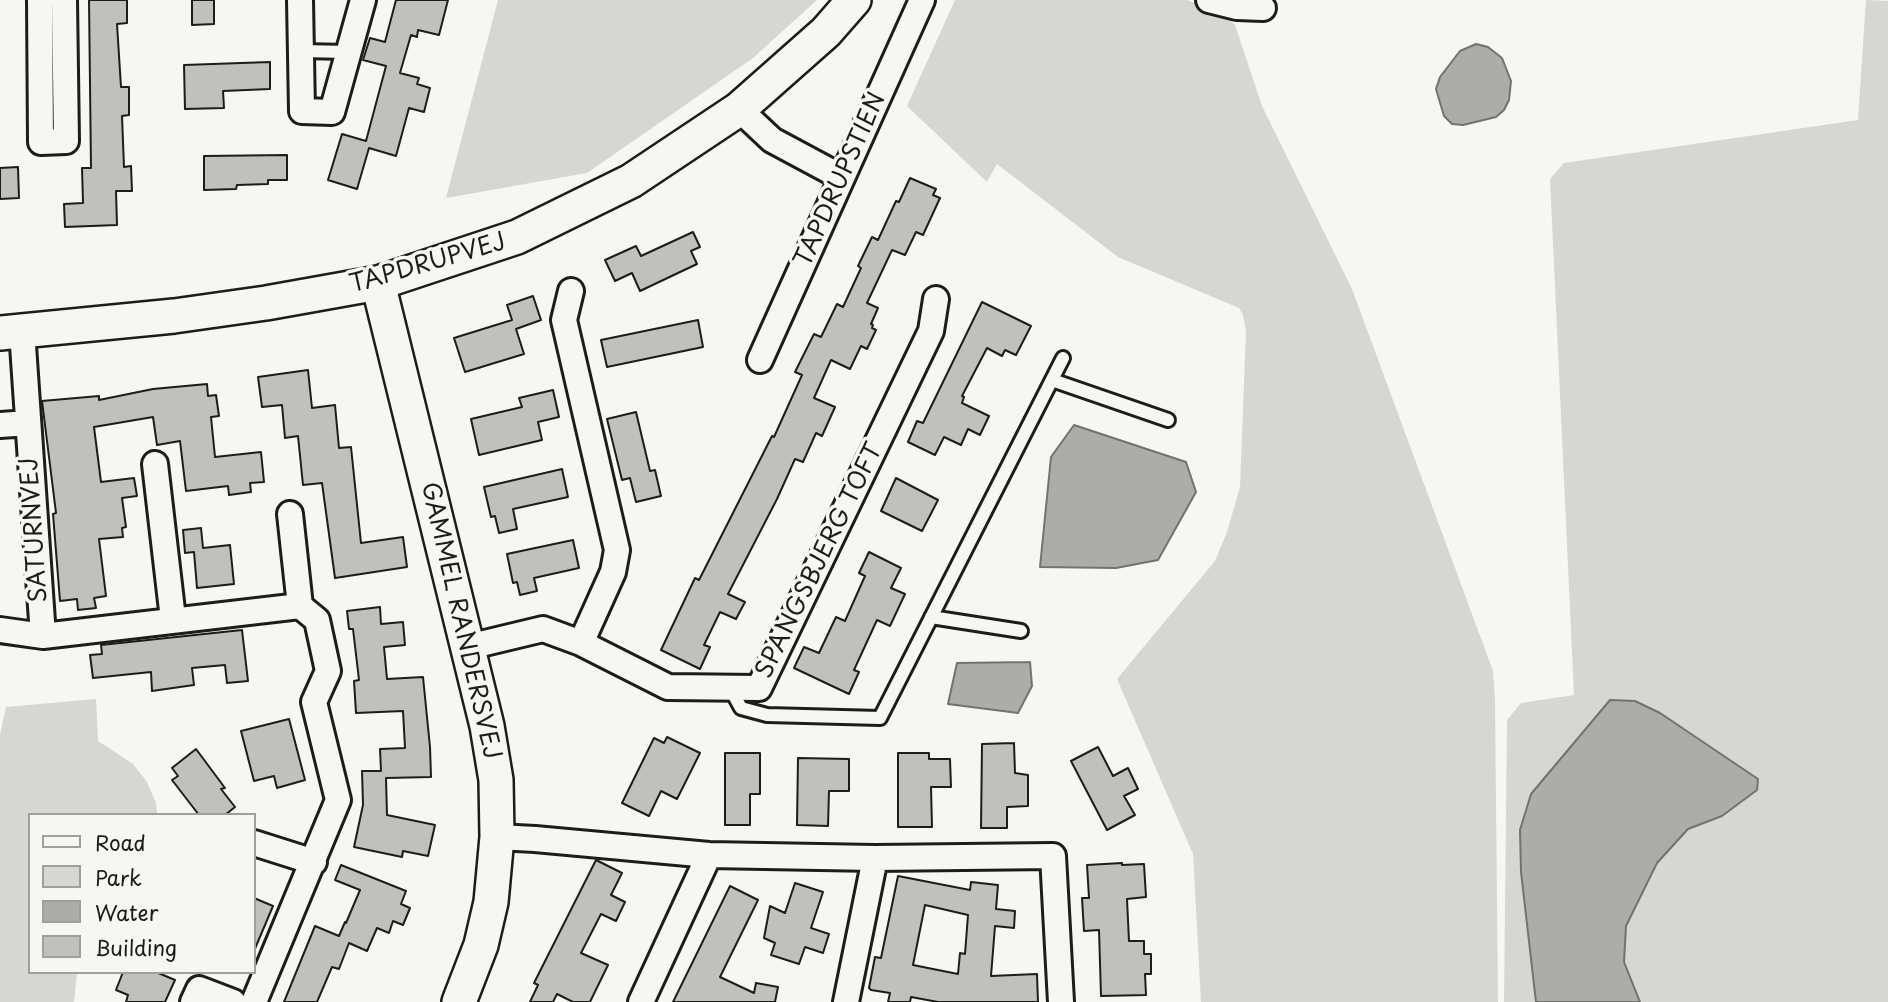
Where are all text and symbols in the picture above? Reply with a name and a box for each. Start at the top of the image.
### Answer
street label: TAPDRUPSTIEN [790,88,892,272]
street label: TAPDRUPVEJ [346,228,510,300]
street label: SPANGSBJERG TOFT [750,439,890,683]
street label: SATURNVEJ [16,456,54,604]
street label: GAMMEL RANDERSVEJ [414,480,506,762]
legend [28,813,256,974]
text: Road [95,826,146,858]
text: Park [95,861,142,893]
text: Water [95,896,158,928]
text: Building [95,931,177,963]

